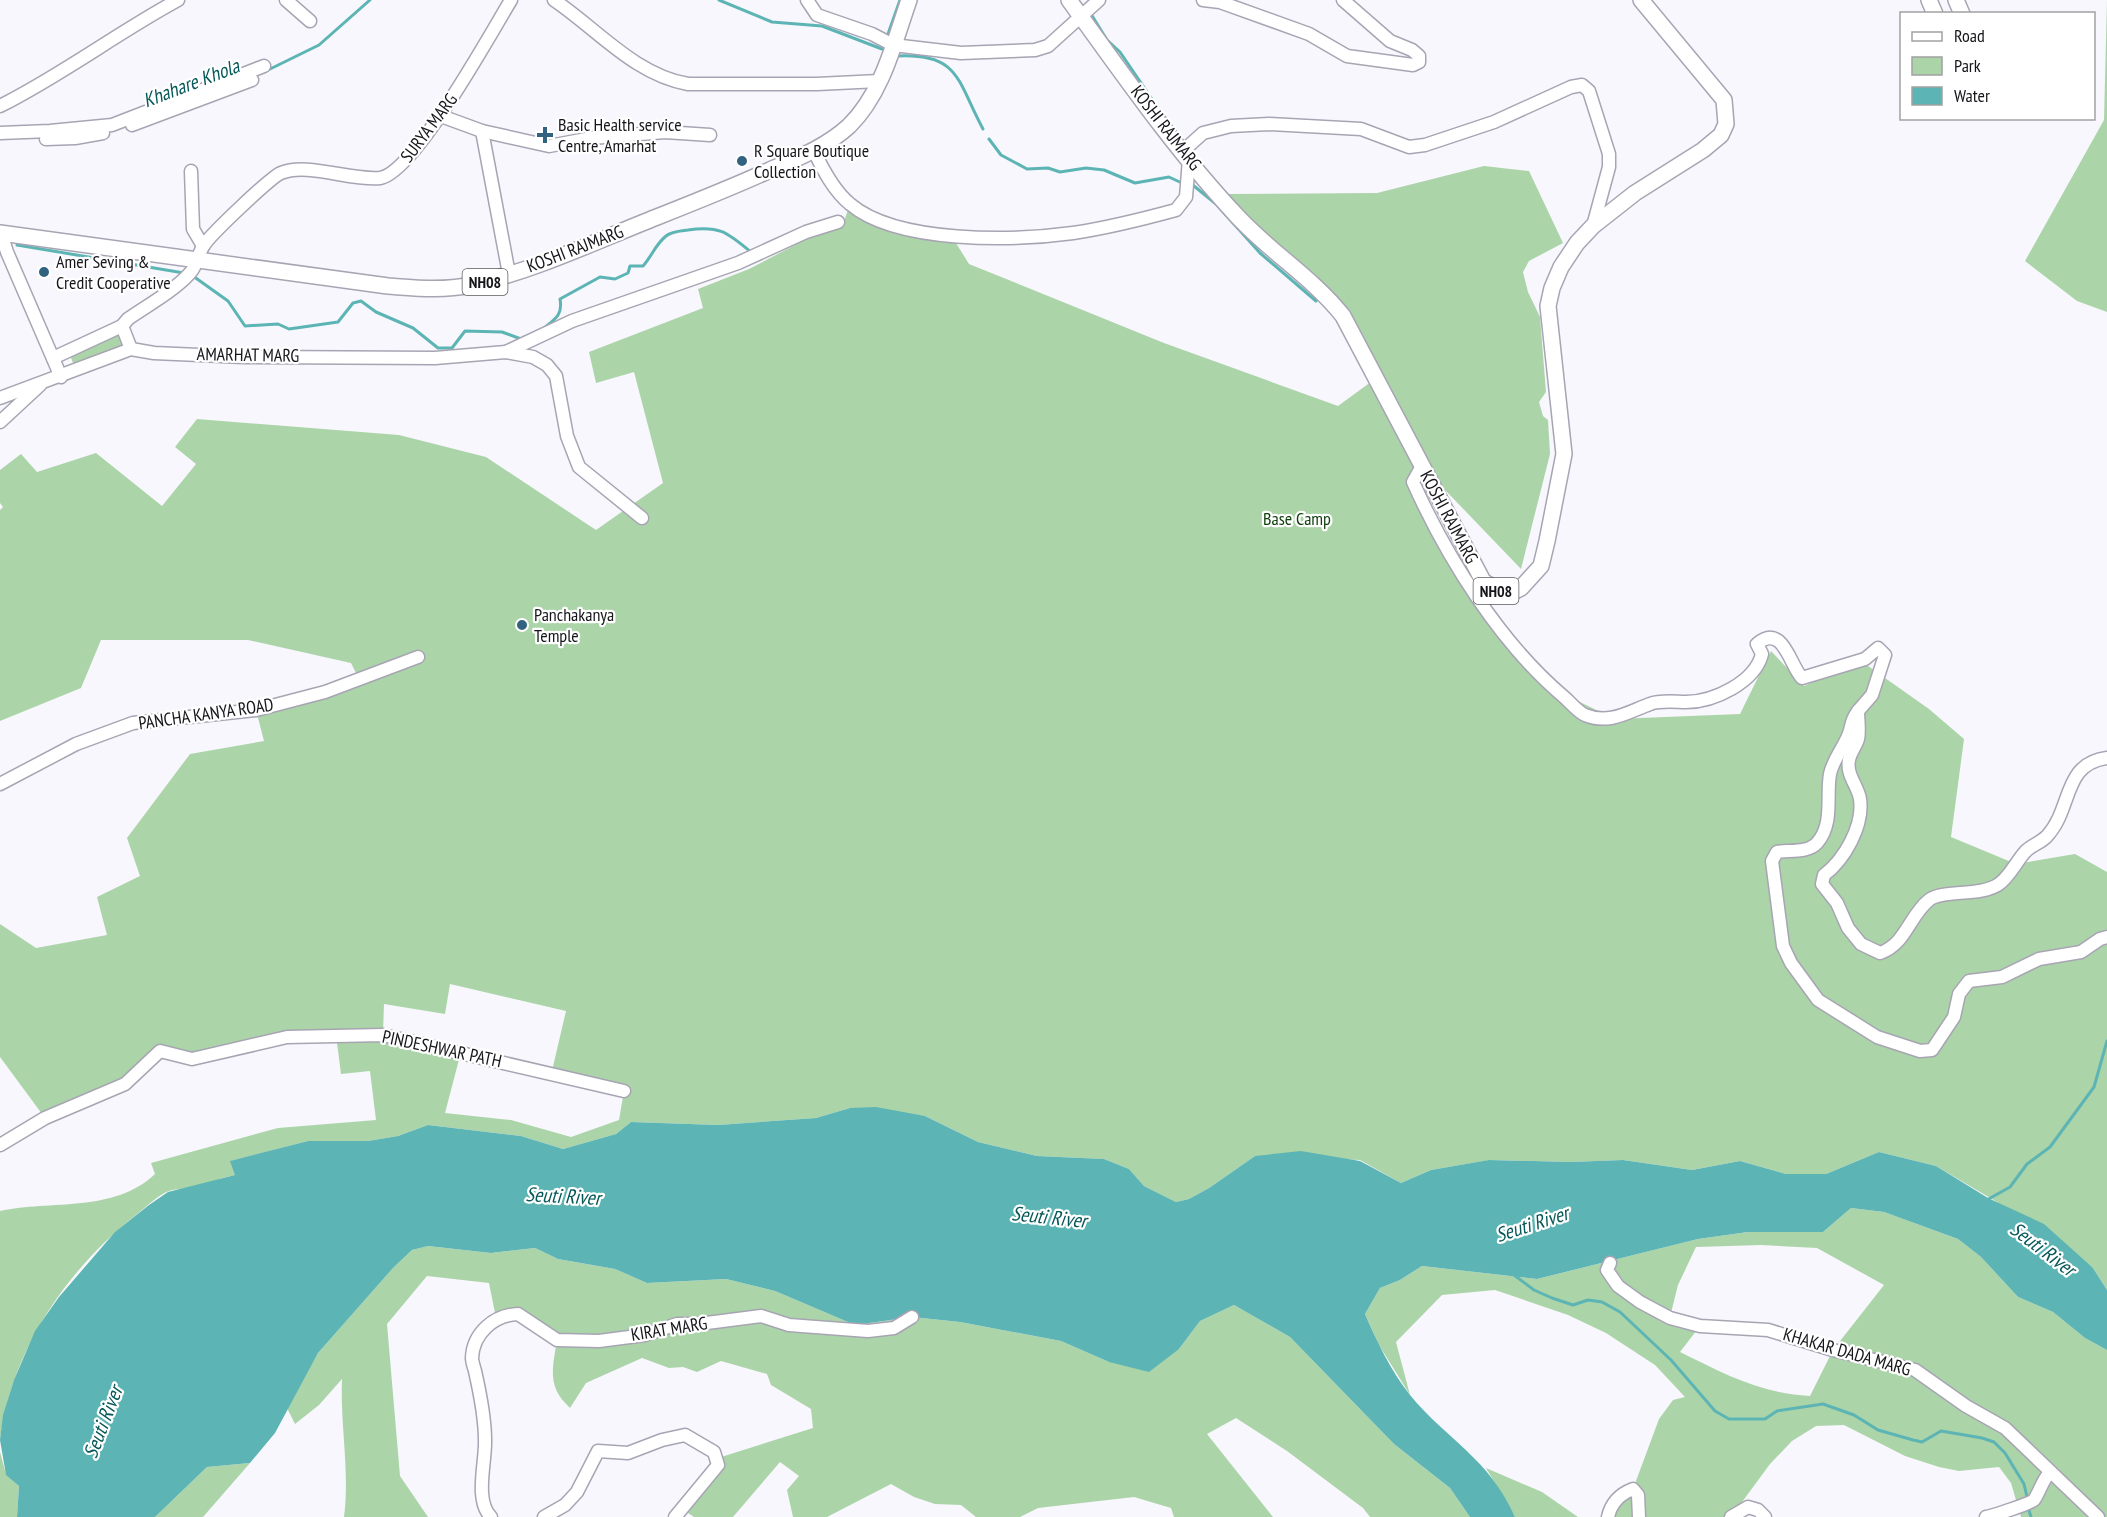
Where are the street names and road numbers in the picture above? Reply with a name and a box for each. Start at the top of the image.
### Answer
street label: KOSHI RAJMARG [1126,80,1207,175]
street label: SURYA MARG [395,88,462,167]
street label: KOSHI RAJMARG [523,220,627,278]
road number: NH08 [462,269,508,295]
street label: AMARHAT MARG [197,342,300,367]
street label: KOSHI RAJMARG [1415,466,1484,567]
road number: NH08 [1474,578,1518,604]
street label: PANCHA KANYA ROAD [137,693,275,734]
street label: PINDESHWAR PATH [380,1025,504,1072]
street label: KIRAT MARG [629,1311,709,1346]
street label: KHAKAR DADA MARG [1781,1322,1914,1381]

